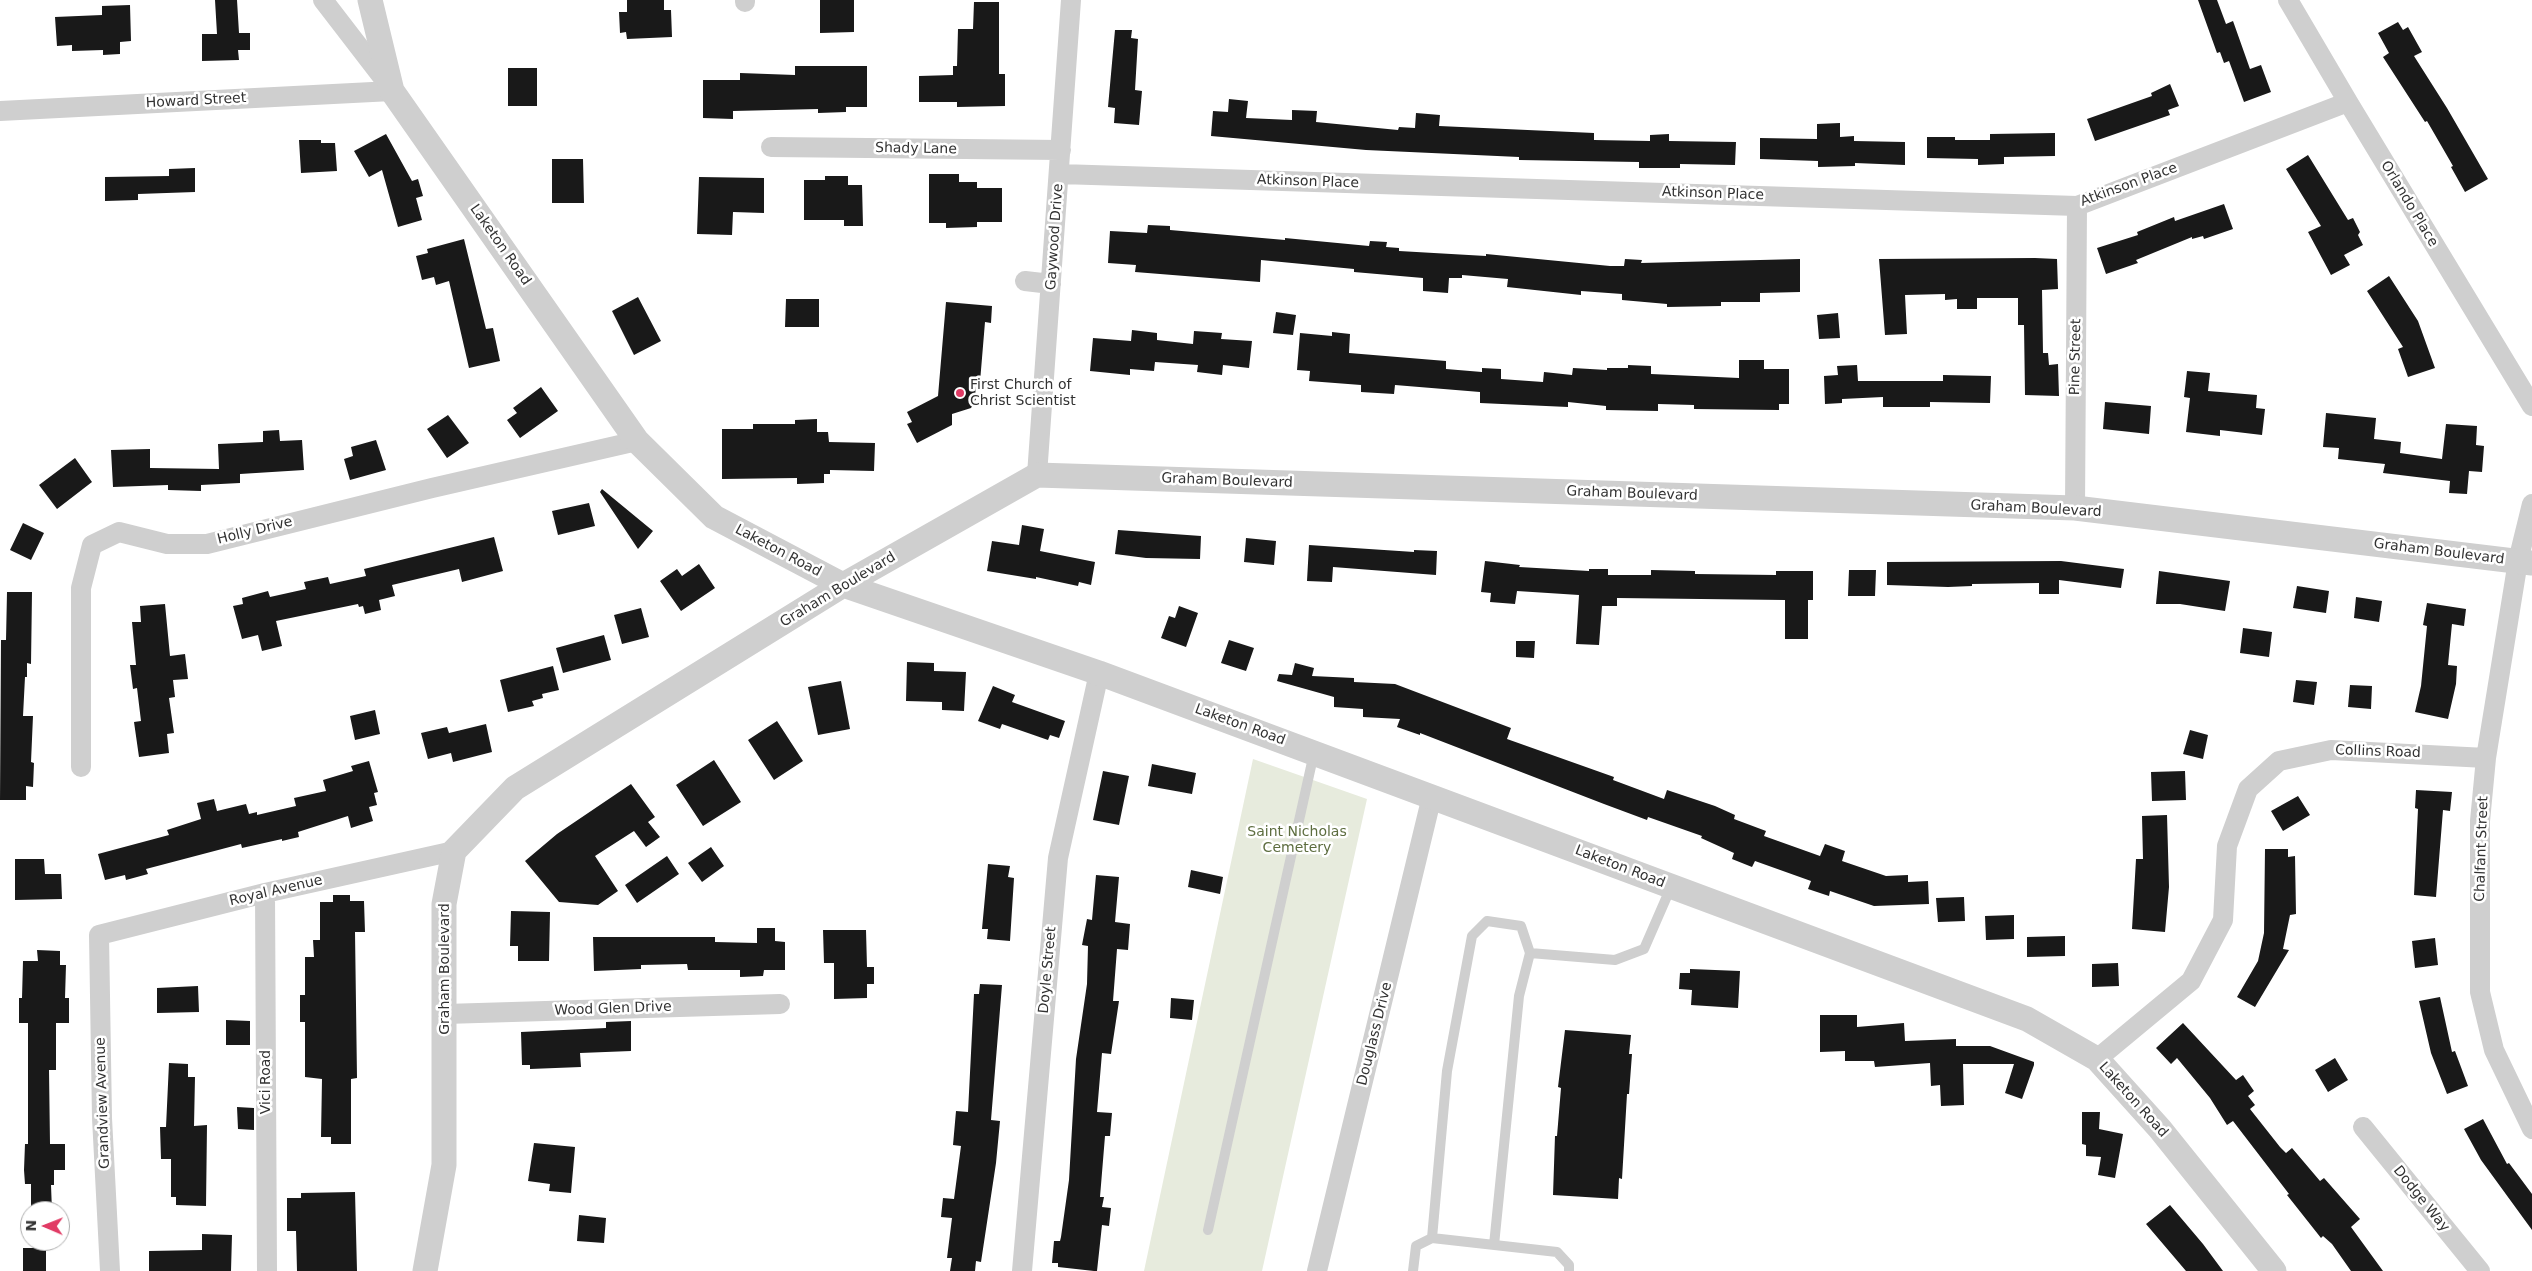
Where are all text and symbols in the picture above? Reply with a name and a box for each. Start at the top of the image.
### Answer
street label: Howard Street [145,90,247,112]
street label: Shady Lane [875,140,957,158]
street label: Orlando Place [2377,158,2441,250]
street label: Atkinson Place [2078,160,2180,210]
street label: Atkinson Place [1257,172,1359,192]
street label: Gaywood Drive [1043,183,1067,291]
street label: Atkinson Place [1662,184,1764,204]
street label: Laketon Road [466,201,534,289]
street label: Pine Street [2067,319,2085,395]
place label: First Church of Christ Scientist [970,377,1076,410]
marker: First Church of Christ Scientist [954,387,966,399]
street label: Graham Boulevard [1161,470,1293,492]
street label: Graham Boulevard [1566,483,1698,505]
street label: Graham Boulevard [1970,497,2102,521]
street label: Holly Drive [216,514,294,548]
street label: Laketon Road [732,521,824,581]
street label: Graham Boulevard [2373,536,2505,568]
street label: Graham Boulevard [777,549,899,631]
street label: Laketon Road [1192,701,1288,749]
street label: Collins Road [2335,742,2421,762]
street label: Chalfant Street [2472,796,2492,902]
park label: Saint Nicholas Cemetery [1247,824,1347,856]
street label: Laketon Road [1573,842,1667,892]
street label: Royal Avenue [228,872,324,910]
street label: Graham Boulevard [437,903,453,1035]
street label: Doyle Street [1036,926,1060,1014]
street label: Douglass Drive [1354,981,1396,1087]
street label: Wood Glen Drive [554,999,672,1019]
street label: Grandview Avenue [92,1037,114,1169]
street label: Vici Road [258,1050,274,1114]
street label: Laketon Road [2095,1059,2171,1141]
street label: Dodge Way [2389,1163,2453,1235]
north arrow [20,1201,70,1251]
text: N [23,1220,39,1232]

